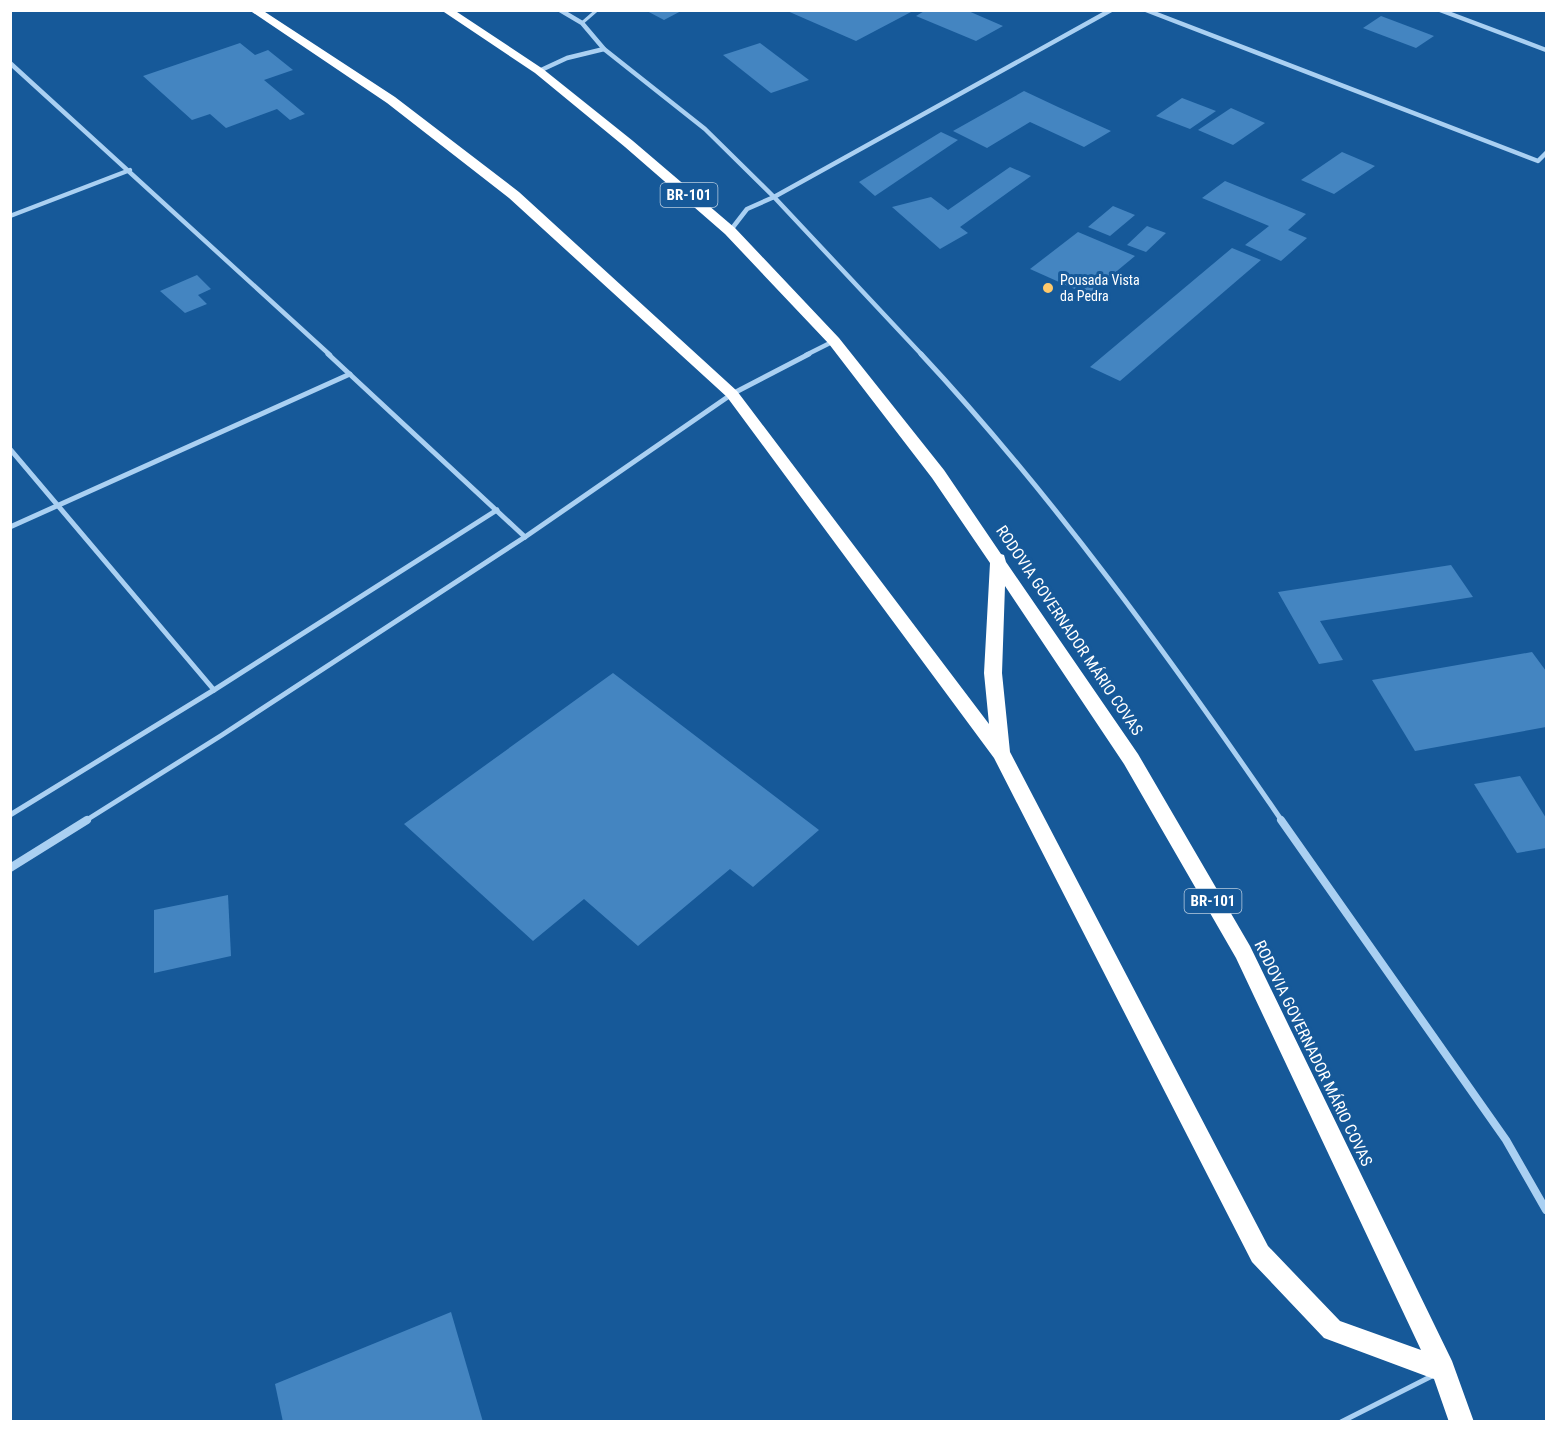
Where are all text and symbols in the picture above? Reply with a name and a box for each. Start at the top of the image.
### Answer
road number: BR-101 [660,183,718,207]
place label: Pousada Vista da Pedra [1060,272,1140,304]
marker: Pousada Vista da Pedra [1041,281,1055,295]
street label: RODOVIA GOVERNADOR MÁRIO COVAS [992,522,1147,739]
road number: BR-101 [1184,889,1242,913]
street label: RODOVIA GOVERNADOR MÁRIO COVAS [1250,937,1377,1169]

